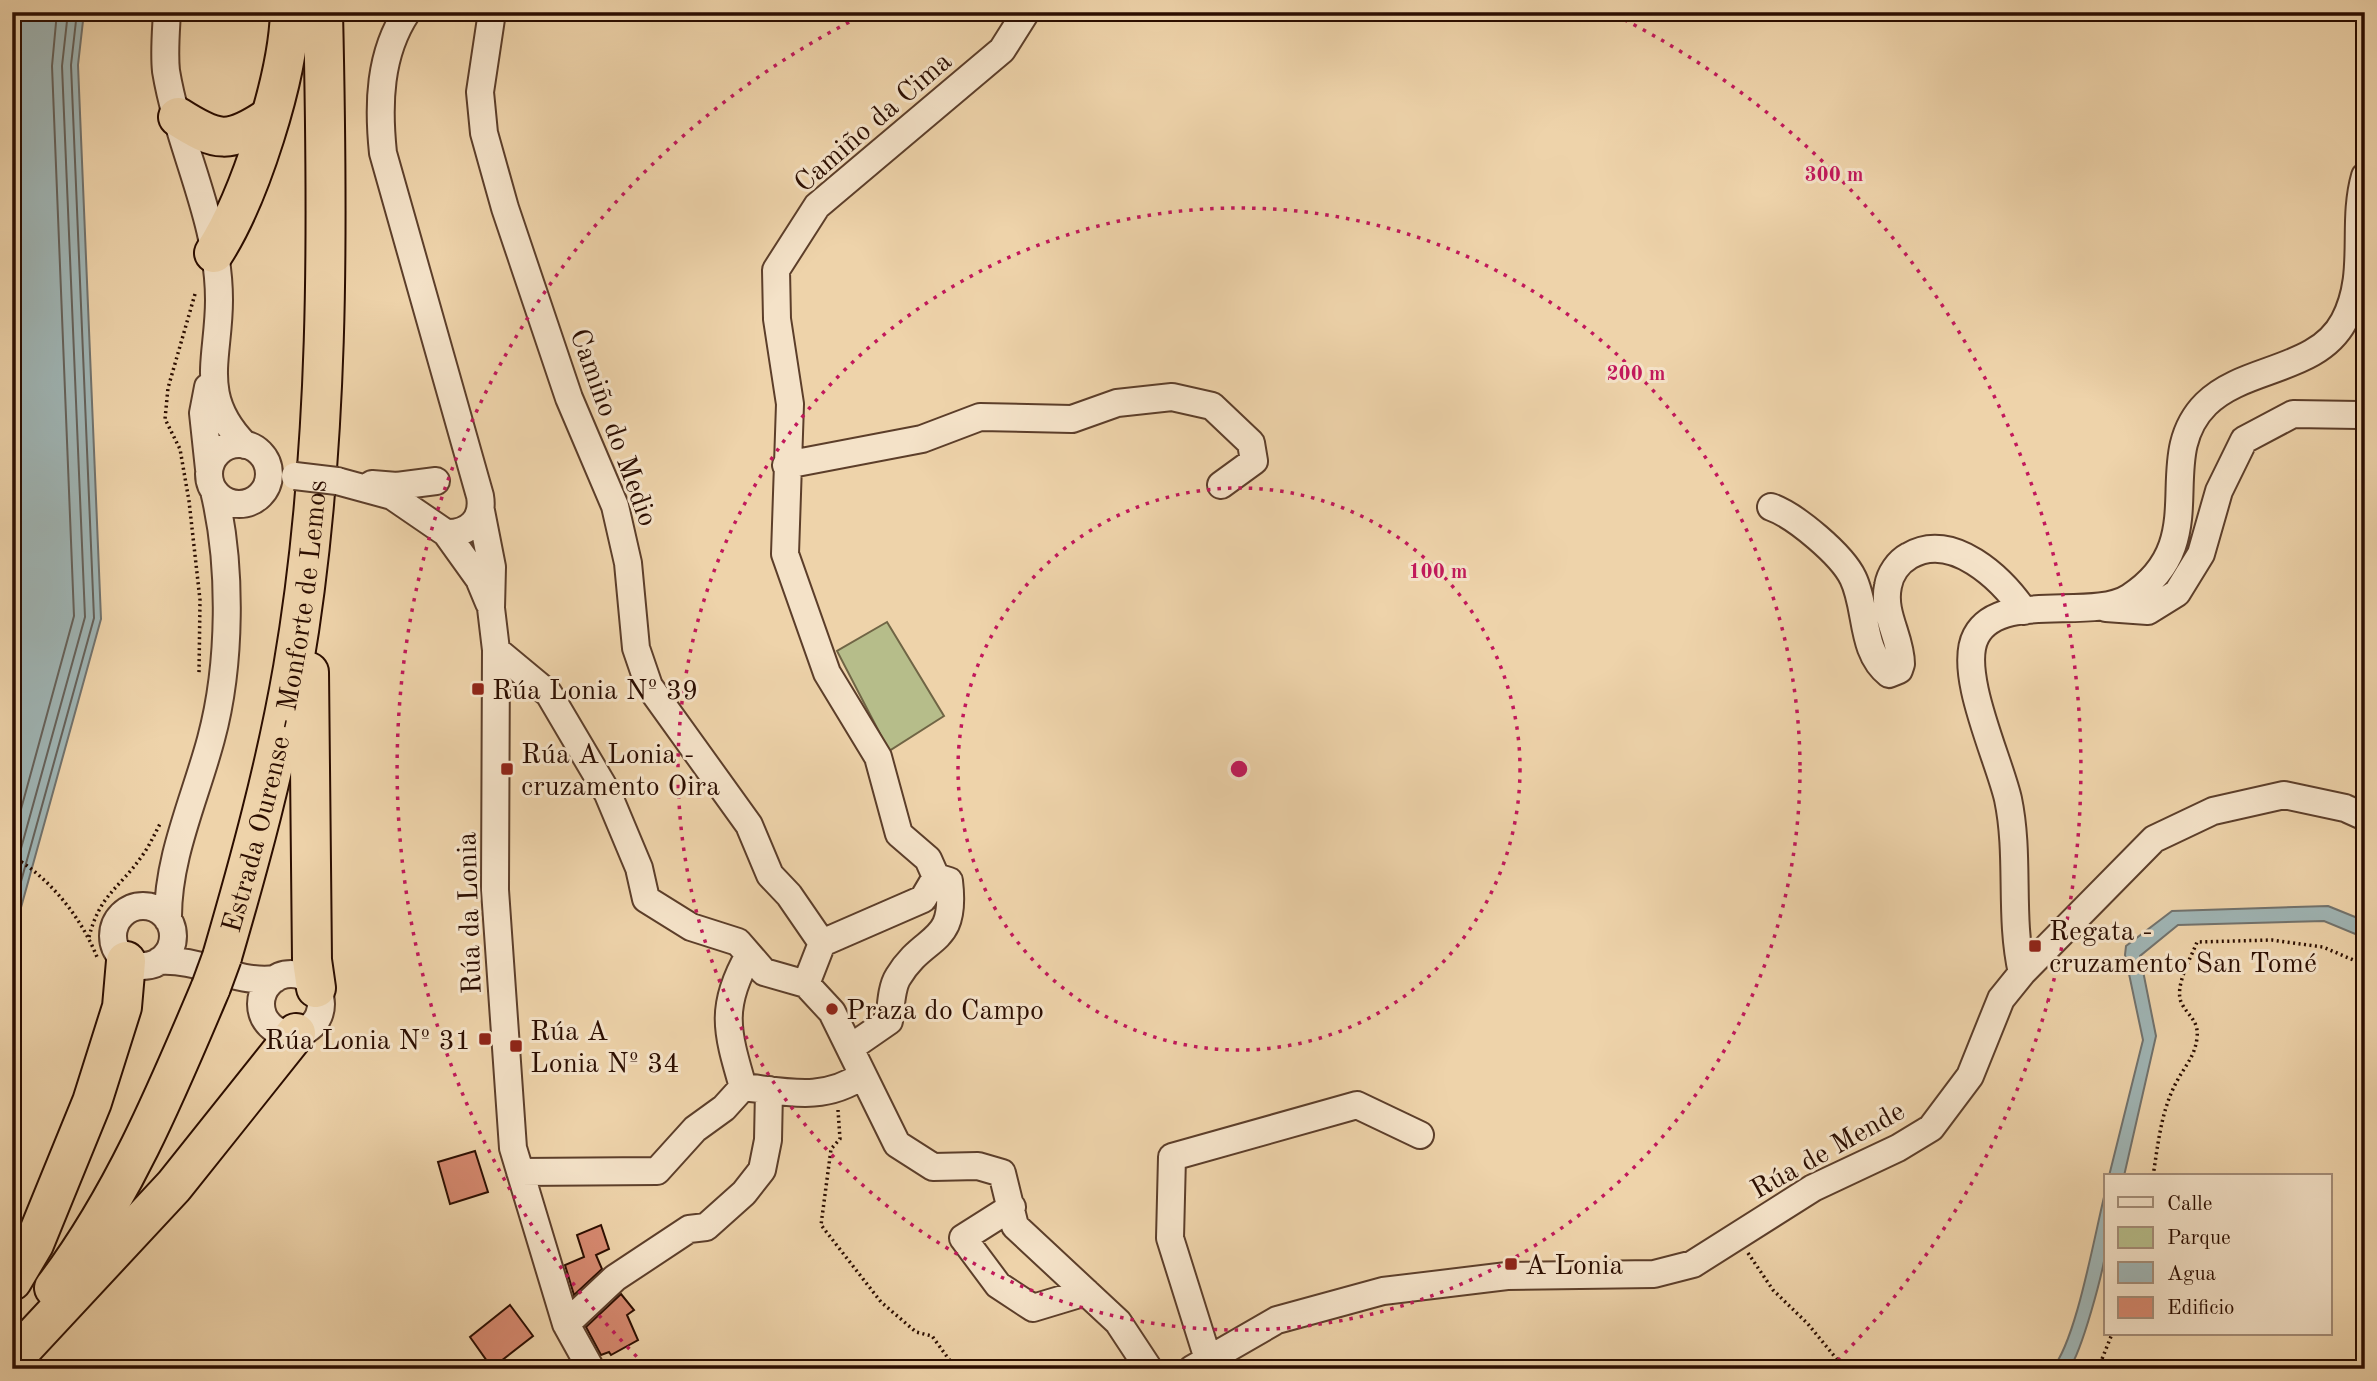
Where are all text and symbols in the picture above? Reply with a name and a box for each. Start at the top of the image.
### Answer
street label: Camiño da Cima [790,48,958,199]
text: 300 m [1804,165,1864,186]
street label: Camiño do Medio [563,326,661,531]
text: 200 m [1606,364,1666,385]
street label: Estrada Ourense - Monforte de Lemos [219,479,333,936]
text: 100 m [1408,562,1468,583]
place label: Rúa Lonia Nº 39 [492,678,698,706]
marker: Rúa Lonia Nº 39 [470,681,486,697]
place label: Rúa A Lonia - cruzamento Oira [521,742,720,802]
centre of rings [1227,757,1251,781]
marker: Rúa A Lonia - cruzamento Oira [499,761,515,777]
street label: Rúa da Lonia [454,831,488,994]
place label: Regata - cruzamento San Tomé [2049,919,2317,979]
marker: Regata - cruzamento San Tomé [2027,938,2043,954]
place label: Praza do Campo [846,998,1044,1026]
marker: Praza do Campo [824,1001,840,1017]
place label: Rúa A Lonia Nº 34 [530,1019,680,1079]
place label: Rúa Lonia Nº 31 [265,1028,471,1056]
marker: Rúa Lonia Nº 31 [477,1031,493,1047]
marker: Rúa A Lonia Nº 34 [508,1038,524,1054]
street label: Rúa de Mende [1747,1098,1910,1205]
legend [2104,1174,2332,1336]
text: Calle [2167,1194,2212,1215]
text: Parque [2167,1228,2231,1249]
place label: A Lonia [1525,1253,1624,1281]
marker: A Lonia [1503,1256,1519,1272]
text: Agua [2167,1264,2216,1285]
text: Edificio [2167,1298,2235,1319]

